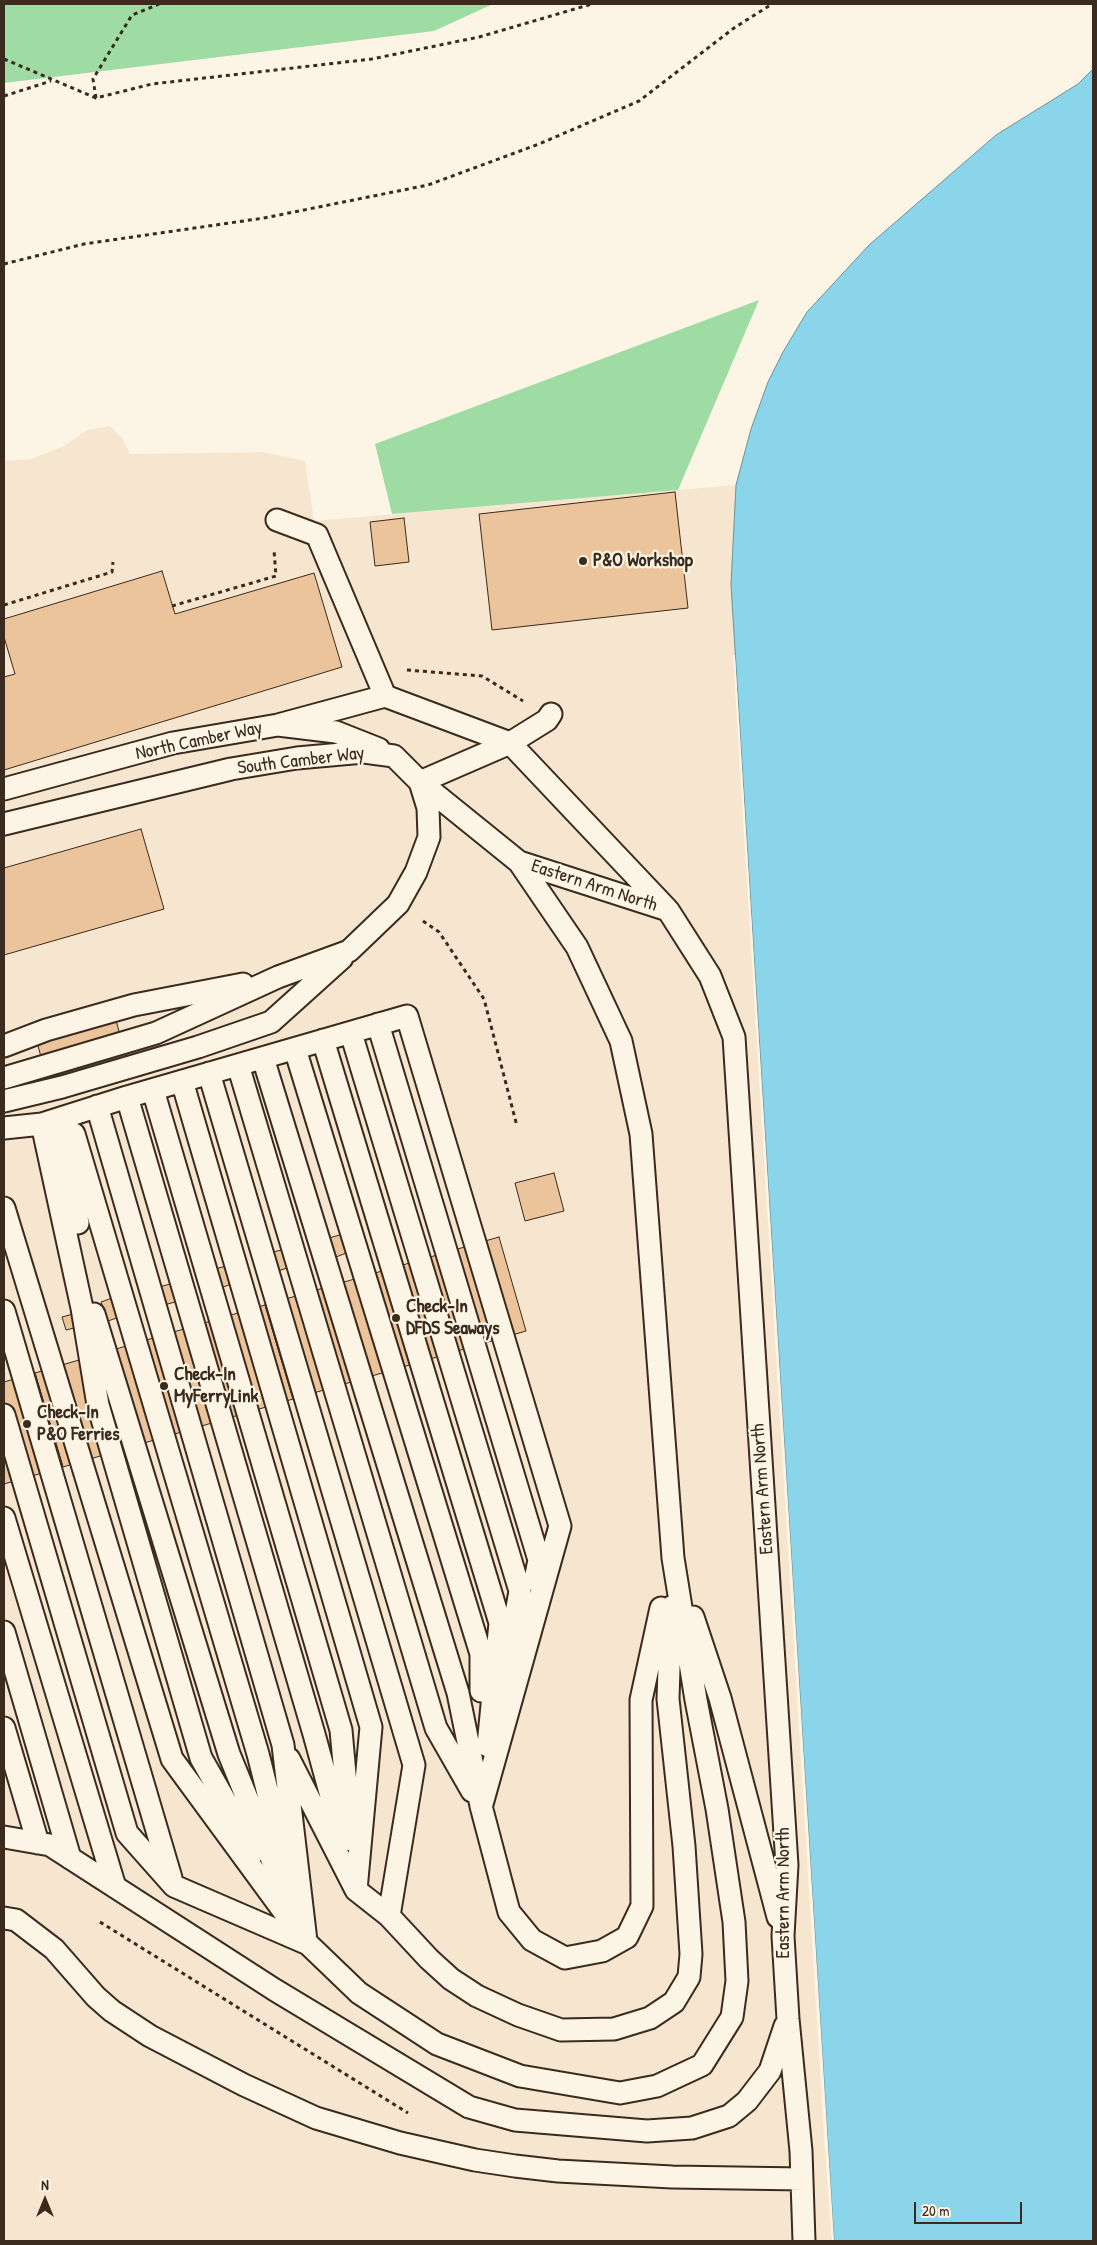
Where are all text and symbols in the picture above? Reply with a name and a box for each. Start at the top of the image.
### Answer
place label: P&O Workshop [593,550,693,572]
marker: P&O Workshop [577,555,589,567]
street label: North Camber Way [134,716,264,766]
street label: South Camber Way [236,742,366,780]
street label: Eastern Arm North [528,855,660,917]
place label: Check-In DFDS Seaways [406,1296,500,1340]
marker: Check-In DFDS Seaways [390,1312,402,1324]
place label: Check-In MyFerryLink [174,1364,258,1408]
marker: Check-In MyFerryLink [158,1380,170,1392]
place label: Check-In P&O Ferries [37,1402,120,1446]
marker: Check-In P&O Ferries [21,1418,33,1430]
street label: Eastern Arm North [747,1423,779,1555]
street label: Eastern Arm North [773,1827,795,1959]
north arrow [20,2175,70,2225]
text: N [41,2175,49,2194]
scale bar [917,2192,1024,2224]
text: 20 m [922,2200,949,2221]

